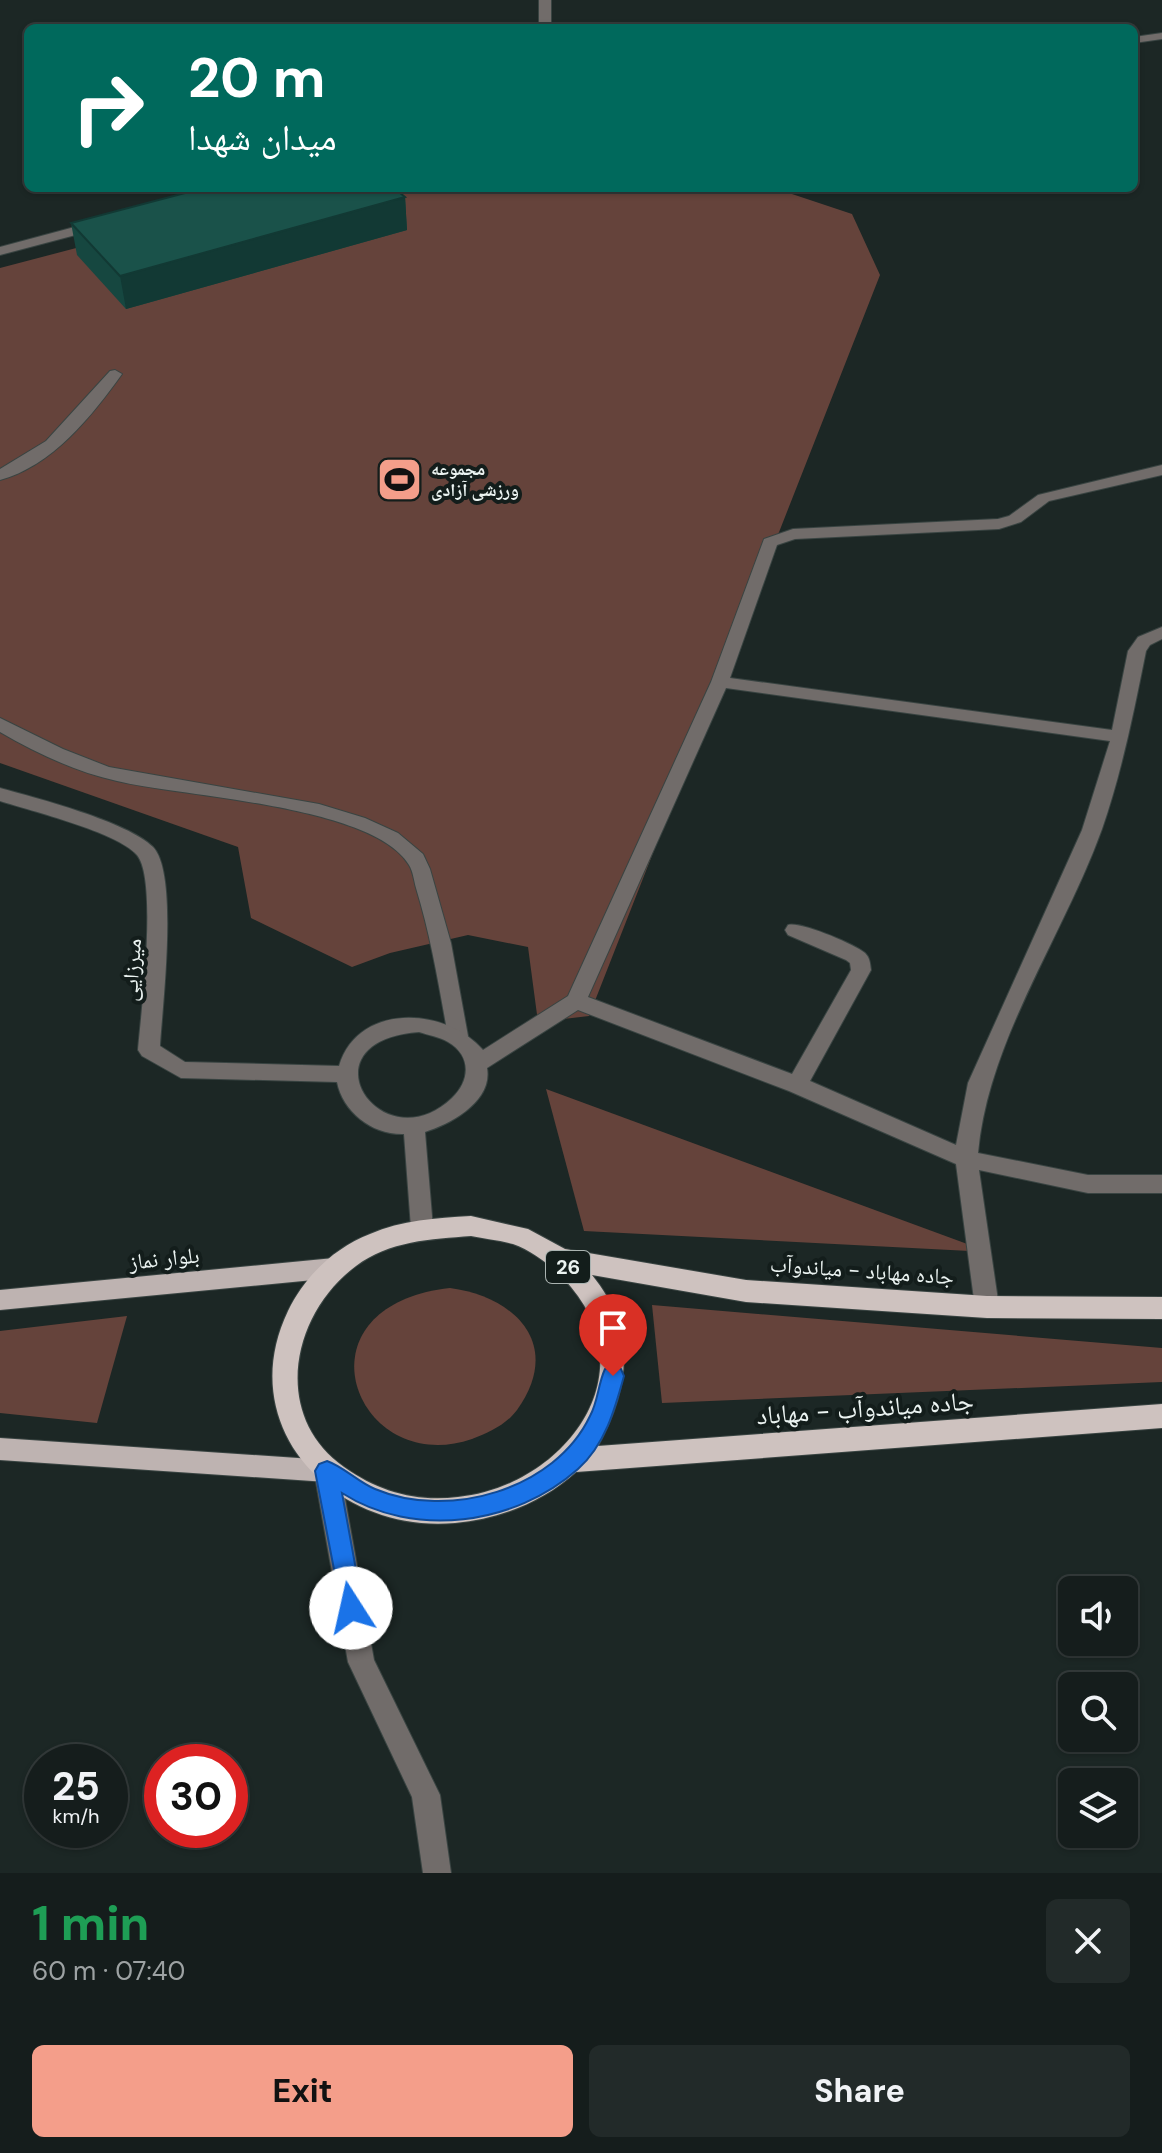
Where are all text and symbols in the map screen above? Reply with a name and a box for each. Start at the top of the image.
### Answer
text: 20 m [188,41,325,114]
icon: right [56,56,160,160]
text: میدان شهدا [188,114,337,161]
sports icon: مجموعه ورزشی آزادی [376,455,424,503]
place label: مجموعه ورزشی آزادی [431,457,519,502]
street label: میرزایی [115,937,148,1003]
street label: بلوار نماز [126,1240,201,1277]
street label: جاده مهاباد - میاندوآب [769,1250,955,1291]
road number: 26 [546,1251,590,1283]
pin [579,1294,647,1376]
icon: arrive [591,1306,635,1350]
street label: جاده میاندوآب - مهاباد [755,1383,975,1433]
position arrow [309,1566,393,1650]
map controls [1058,1576,1138,1848]
button: sound [1058,1576,1138,1656]
button: search [1058,1672,1138,1752]
speed limit sign: 30 [144,1744,248,1848]
text: 25 [52,1760,100,1812]
button: layers [1058,1768,1138,1848]
text: km/h [52,1803,100,1829]
text: 1 min [32,1892,149,1955]
button: close [1046,1899,1130,1983]
text: 60 m · 07:40 [32,1954,185,1988]
button: Exit [32,2045,573,2137]
button: Share [589,2045,1130,2137]

